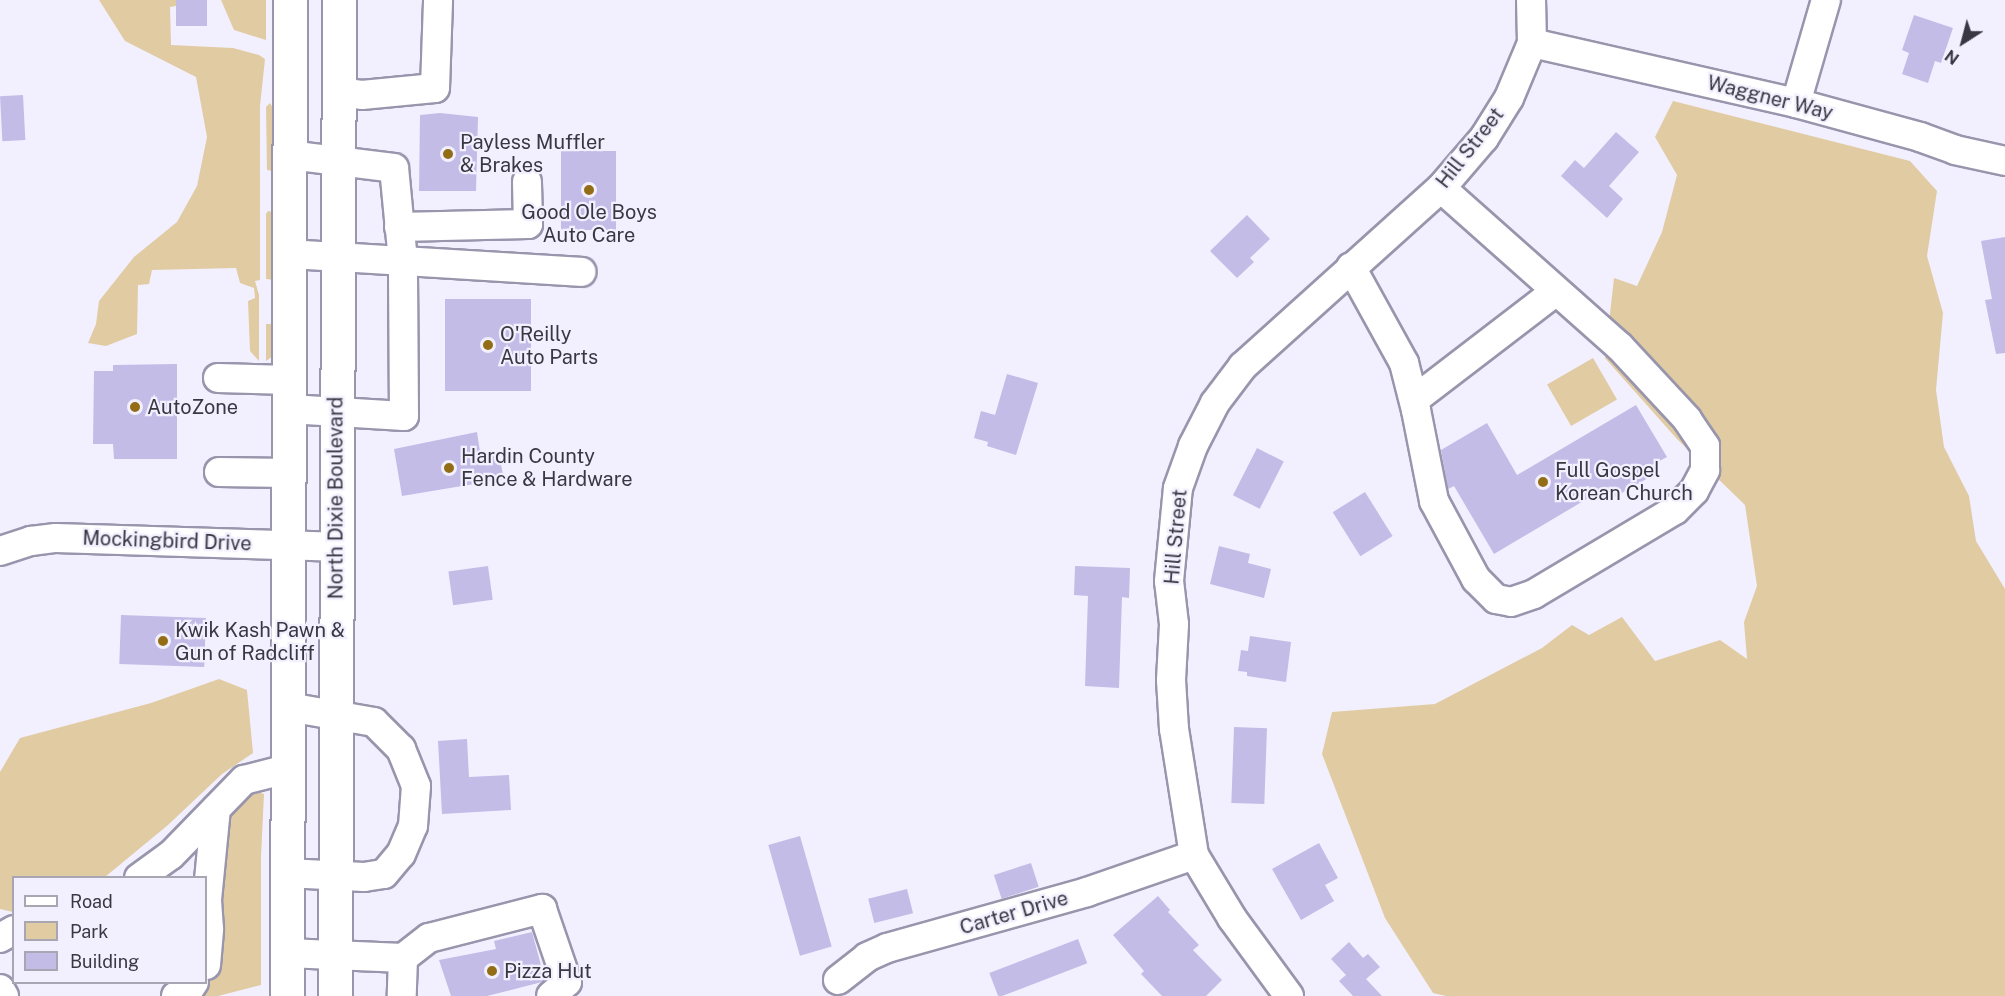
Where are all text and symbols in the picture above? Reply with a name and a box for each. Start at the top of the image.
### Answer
north arrow [1933,12,1993,72]
text: N [1941,46,1963,68]
street label: Waggner Way [1704,71,1836,125]
street label: Hill Street [1431,103,1509,193]
place label: Payless Muffler & Brakes [460,130,605,177]
marker: Payless Muffler & Brakes [441,147,455,161]
marker: Good Ole Boys Auto Care [582,183,596,197]
place label: Good Ole Boys Auto Care [521,200,657,247]
place label: O'Reilly Auto Parts [500,322,598,369]
marker: O'Reilly Auto Parts [481,338,495,352]
place label: AutoZone [147,395,238,419]
street label: North Dixie Boulevard [324,397,348,599]
marker: AutoZone [128,400,142,414]
place label: Hardin County Fence & Hardware [461,444,633,491]
place label: Full Gospel Korean Church [1555,458,1693,505]
marker: Hardin County Fence & Hardware [442,461,456,475]
marker: Full Gospel Korean Church [1536,475,1550,489]
street label: Hill Street [1160,488,1192,586]
street label: Mockingbird Drive [82,526,252,556]
place label: Kwik Kash Pawn & Gun of Radcliff [175,618,345,665]
marker: Kwik Kash Pawn & Gun of Radcliff [156,634,170,648]
legend [12,876,207,984]
street label: Carter Drive [957,886,1071,940]
text: Road [70,891,113,912]
text: Park [70,921,108,942]
text: Building [70,951,139,972]
place label: Pizza Hut [504,959,592,983]
marker: Pizza Hut [485,964,499,978]

